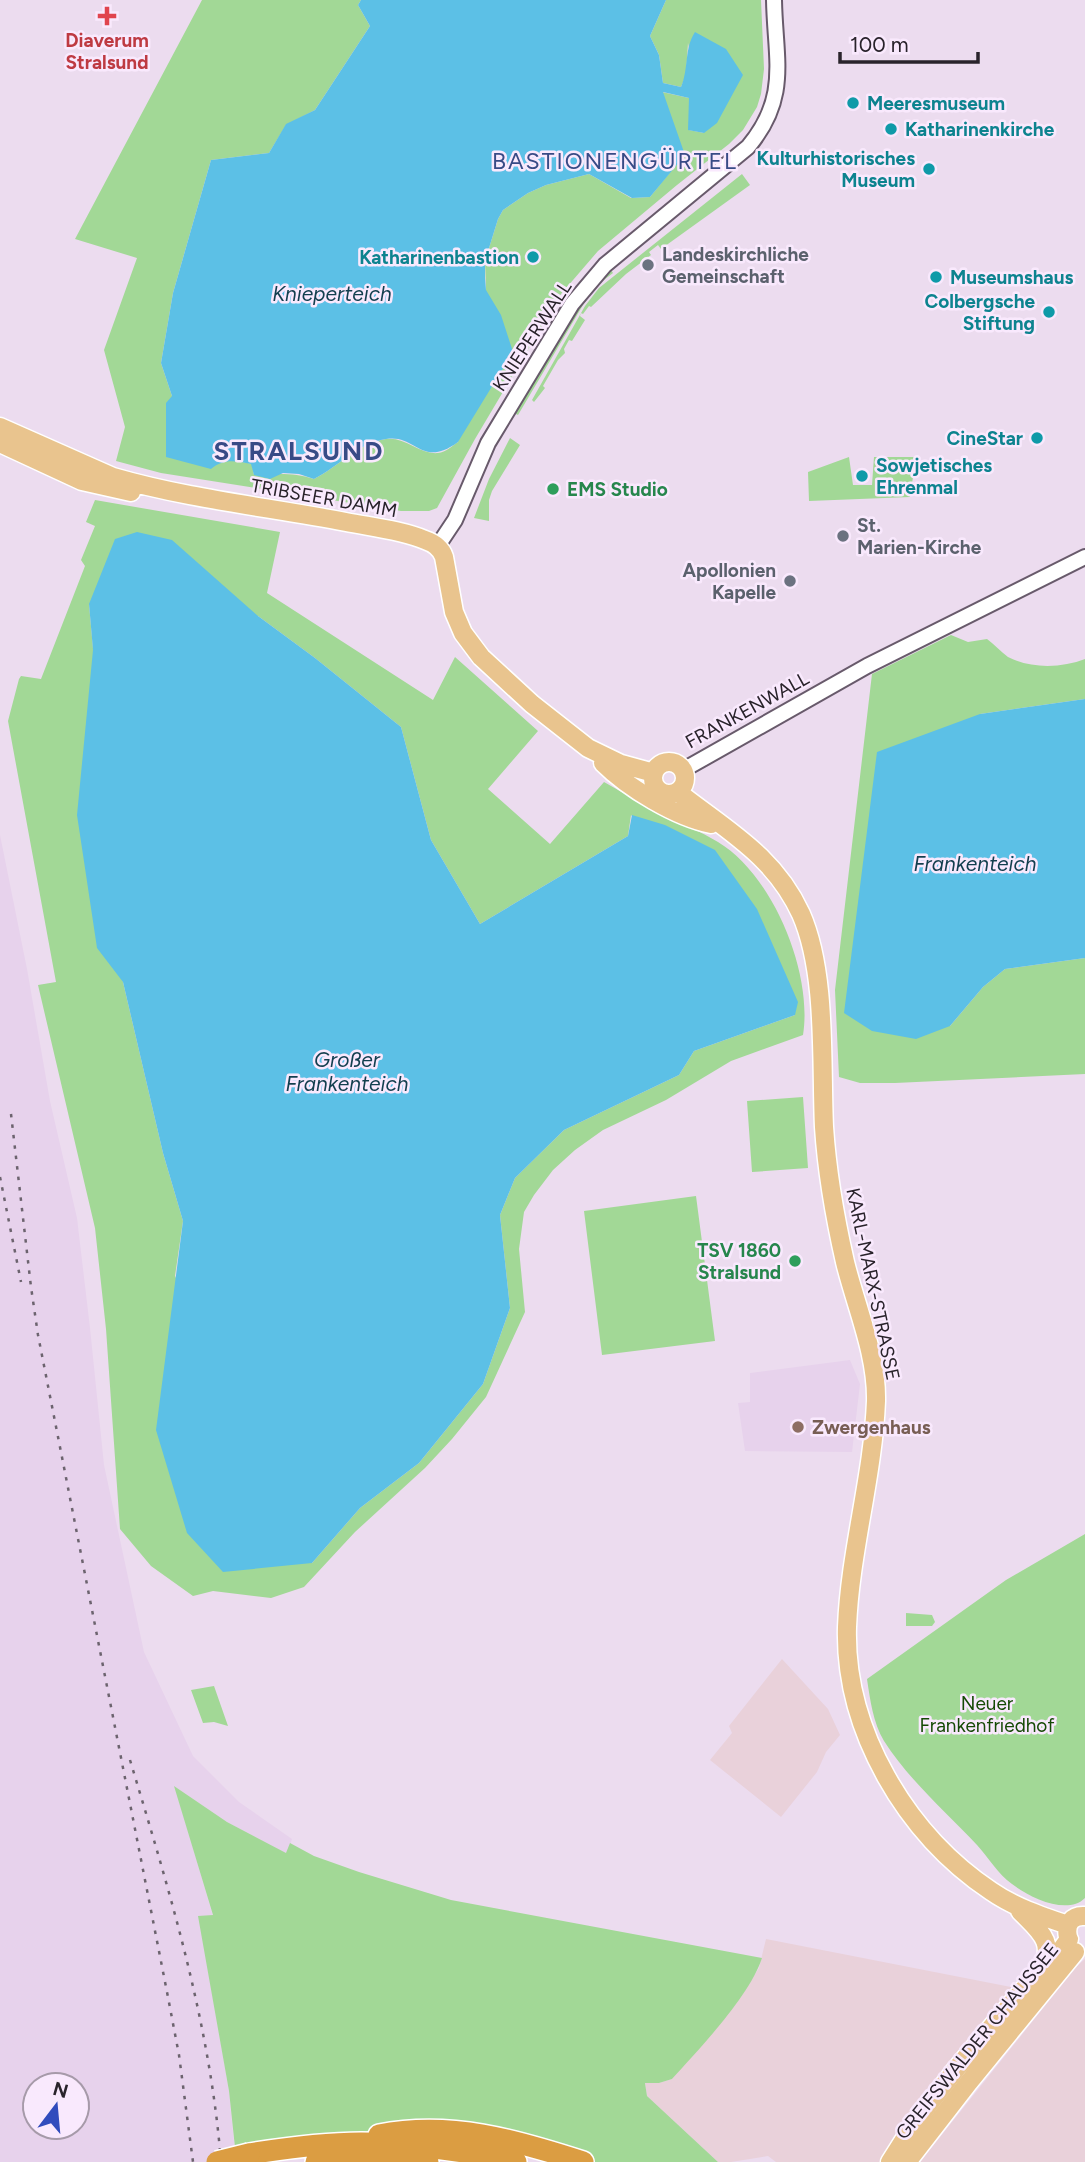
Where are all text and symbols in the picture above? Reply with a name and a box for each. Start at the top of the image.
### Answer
marker: Diaverum Stralsund [97,6,117,26]
scale bar [840,21,978,65]
place label: Diaverum Stralsund [65,29,149,74]
text: 100 m [850,32,909,57]
place label: Meeresmuseum [867,92,1005,115]
marker: Meeresmuseum [845,95,861,111]
place label: Katharinenkirche [905,118,1055,141]
marker: Katharinenkirche [883,121,899,137]
district label: BASTIONENGÜRTEL [492,147,738,175]
place label: Kulturhistorisches Museum [757,147,915,192]
marker: Kulturhistorisches Museum [921,161,937,177]
place label: Landeskirchliche Gemeinschaft [662,243,809,288]
place label: Katharinenbastion [359,246,519,269]
marker: Katharinenbastion [525,249,541,265]
marker: Landeskirchliche Gemeinschaft [640,257,656,273]
place label: Museumshaus [950,266,1073,289]
marker: Museumshaus [928,269,944,285]
street label: KNIEPERWALL [488,276,576,396]
water label: Knieperteich [272,281,392,306]
place label: Colbergsche Stiftung [924,290,1035,335]
marker: Colbergsche Stiftung [1041,304,1057,320]
place label: CineStar [947,427,1023,450]
marker: CineStar [1029,430,1045,446]
district label: STRALSUND [214,435,384,467]
place label: Sowjetisches Ehrenmal [876,454,992,499]
marker: Sowjetisches Ehrenmal [854,468,870,484]
street label: TRIBSEER DAMM [249,474,399,522]
place label: EMS Studio [567,478,668,501]
marker: EMS Studio [545,481,561,497]
place label: St. Marien-Kirche [857,514,982,559]
marker: St. Marien-Kirche [835,528,851,544]
place label: Apollonien Kapelle [683,559,776,604]
marker: Apollonien Kapelle [782,573,798,589]
street label: FRANKENWALL [681,667,813,753]
water label: Frankenteich [913,851,1037,876]
water label: Großer Frankenteich [285,1047,409,1096]
street label: KARL-MARX-STRASSE [841,1186,905,1382]
place label: TSV 1860 Stralsund [697,1239,781,1284]
marker: TSV 1860 Stralsund [787,1253,803,1269]
place label: Zwergenhaus [812,1416,931,1439]
marker: Zwergenhaus [790,1419,806,1435]
park label: Neuer Frankenfriedhof [920,1692,1054,1737]
street label: GREIFSWALDER CHAUSSEE [891,1938,1063,2144]
north arrow [21,2071,91,2141]
text: N [50,2077,71,2103]

